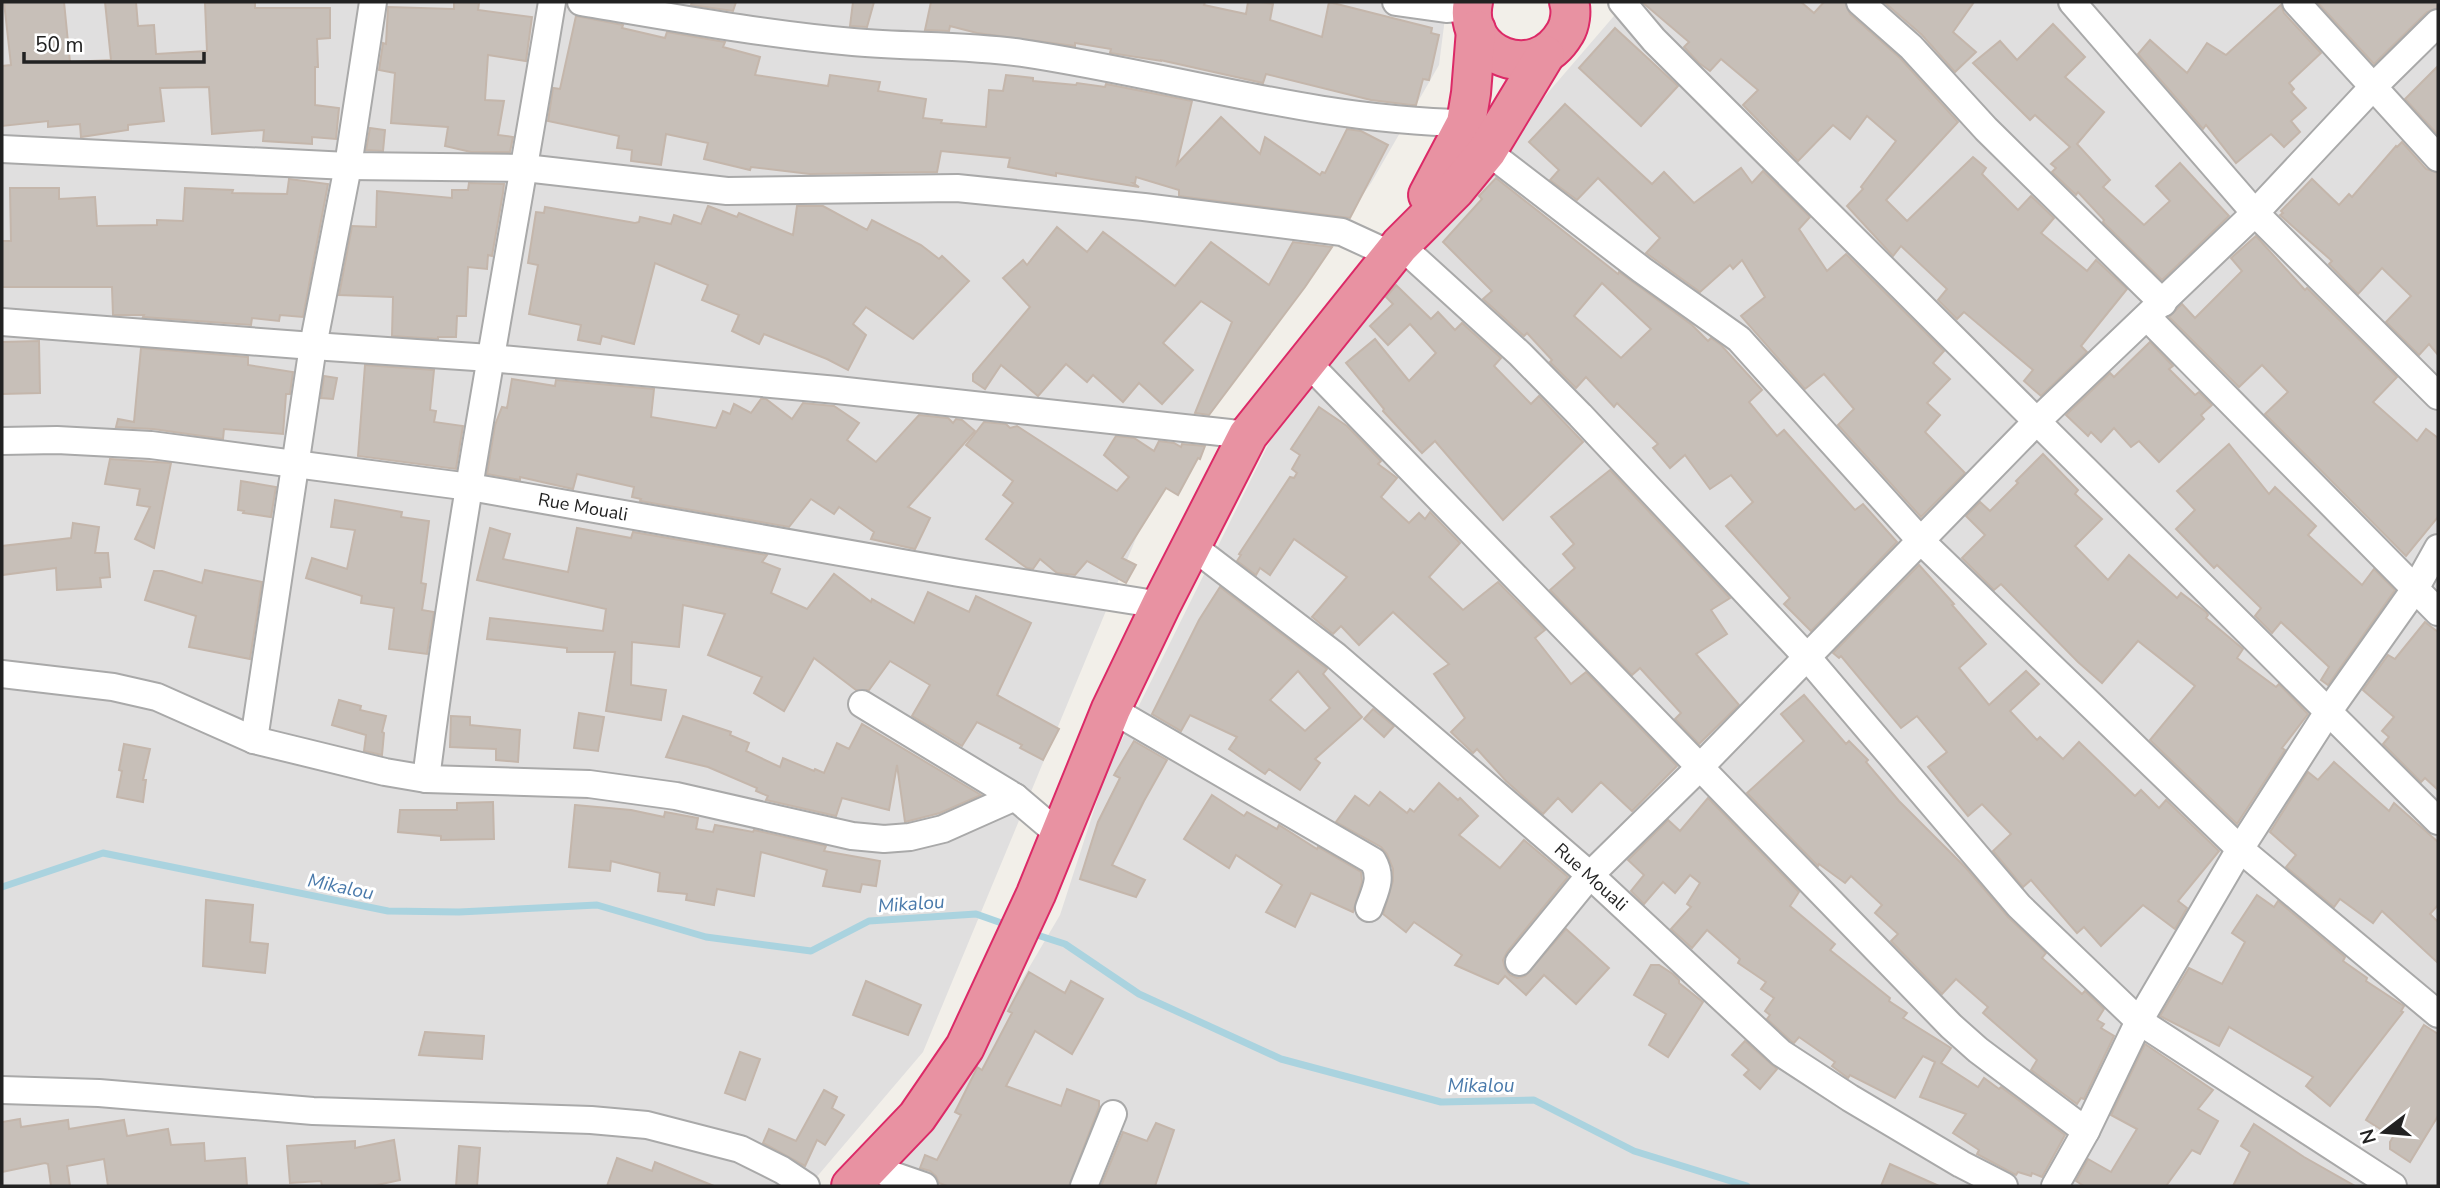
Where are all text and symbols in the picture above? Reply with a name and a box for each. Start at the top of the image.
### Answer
scale bar [24,21,205,65]
text: 50 m [35,31,84,59]
street label: Rue Mouali [536,487,630,527]
street label: Rue Mouali [1549,838,1633,916]
water label: Mikalou [305,867,376,907]
water label: Mikalou [877,889,945,919]
water label: Mikalou [1448,1073,1514,1099]
north arrow [2349,1097,2419,1167]
text: N [2354,1126,2383,1147]

